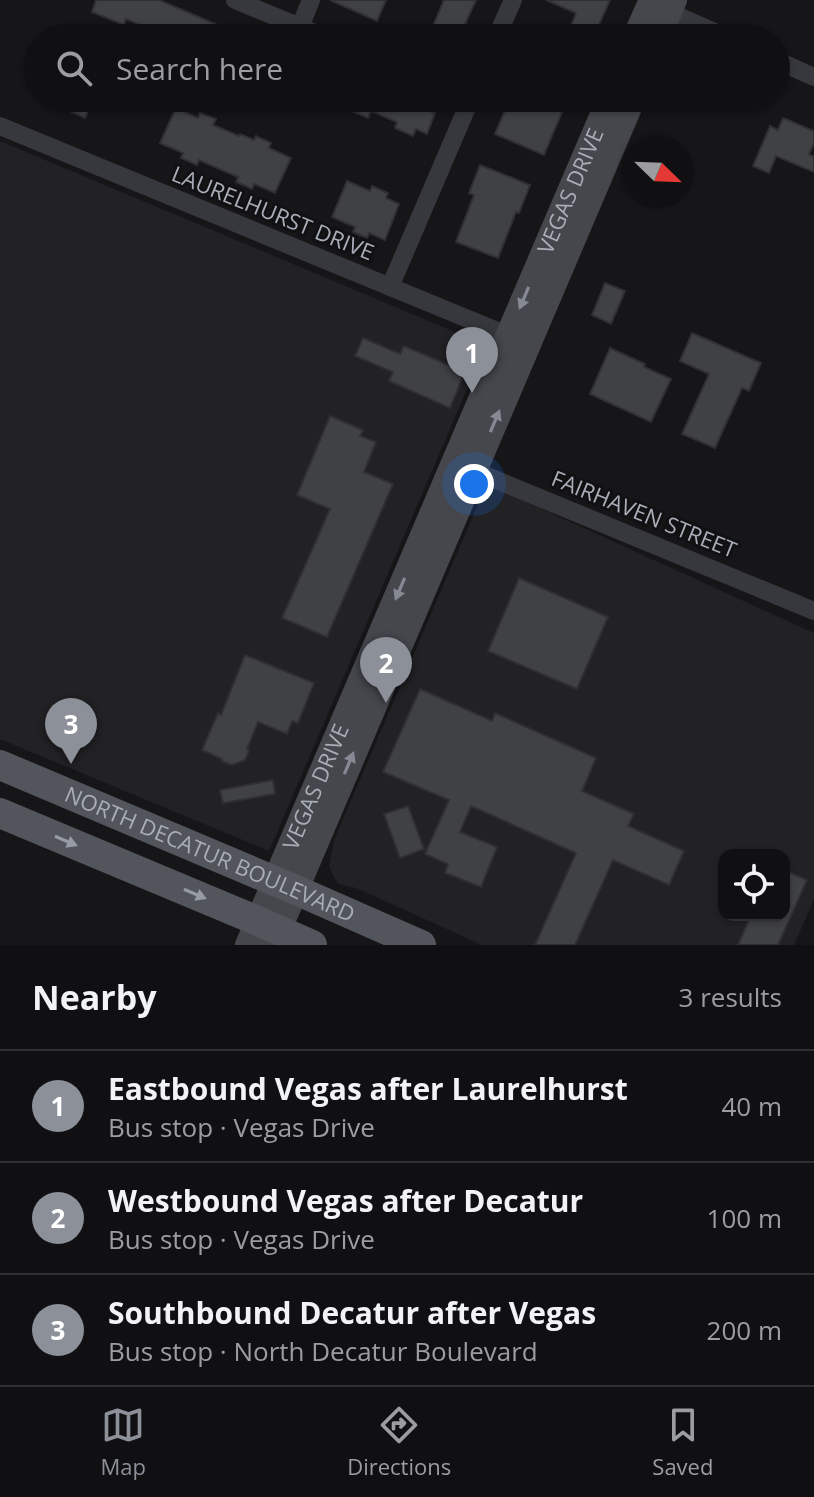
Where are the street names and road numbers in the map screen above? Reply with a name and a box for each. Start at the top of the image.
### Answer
street label: VEGAS DRIVE [529,123,609,258]
street label: LAURELHURST DRIVE [168,158,379,266]
street label: FAIRHAVEN STREET [547,462,741,564]
street label: VEGAS DRIVE [275,719,355,854]
street label: NORTH DECATUR BOULEVARD [61,778,360,928]

